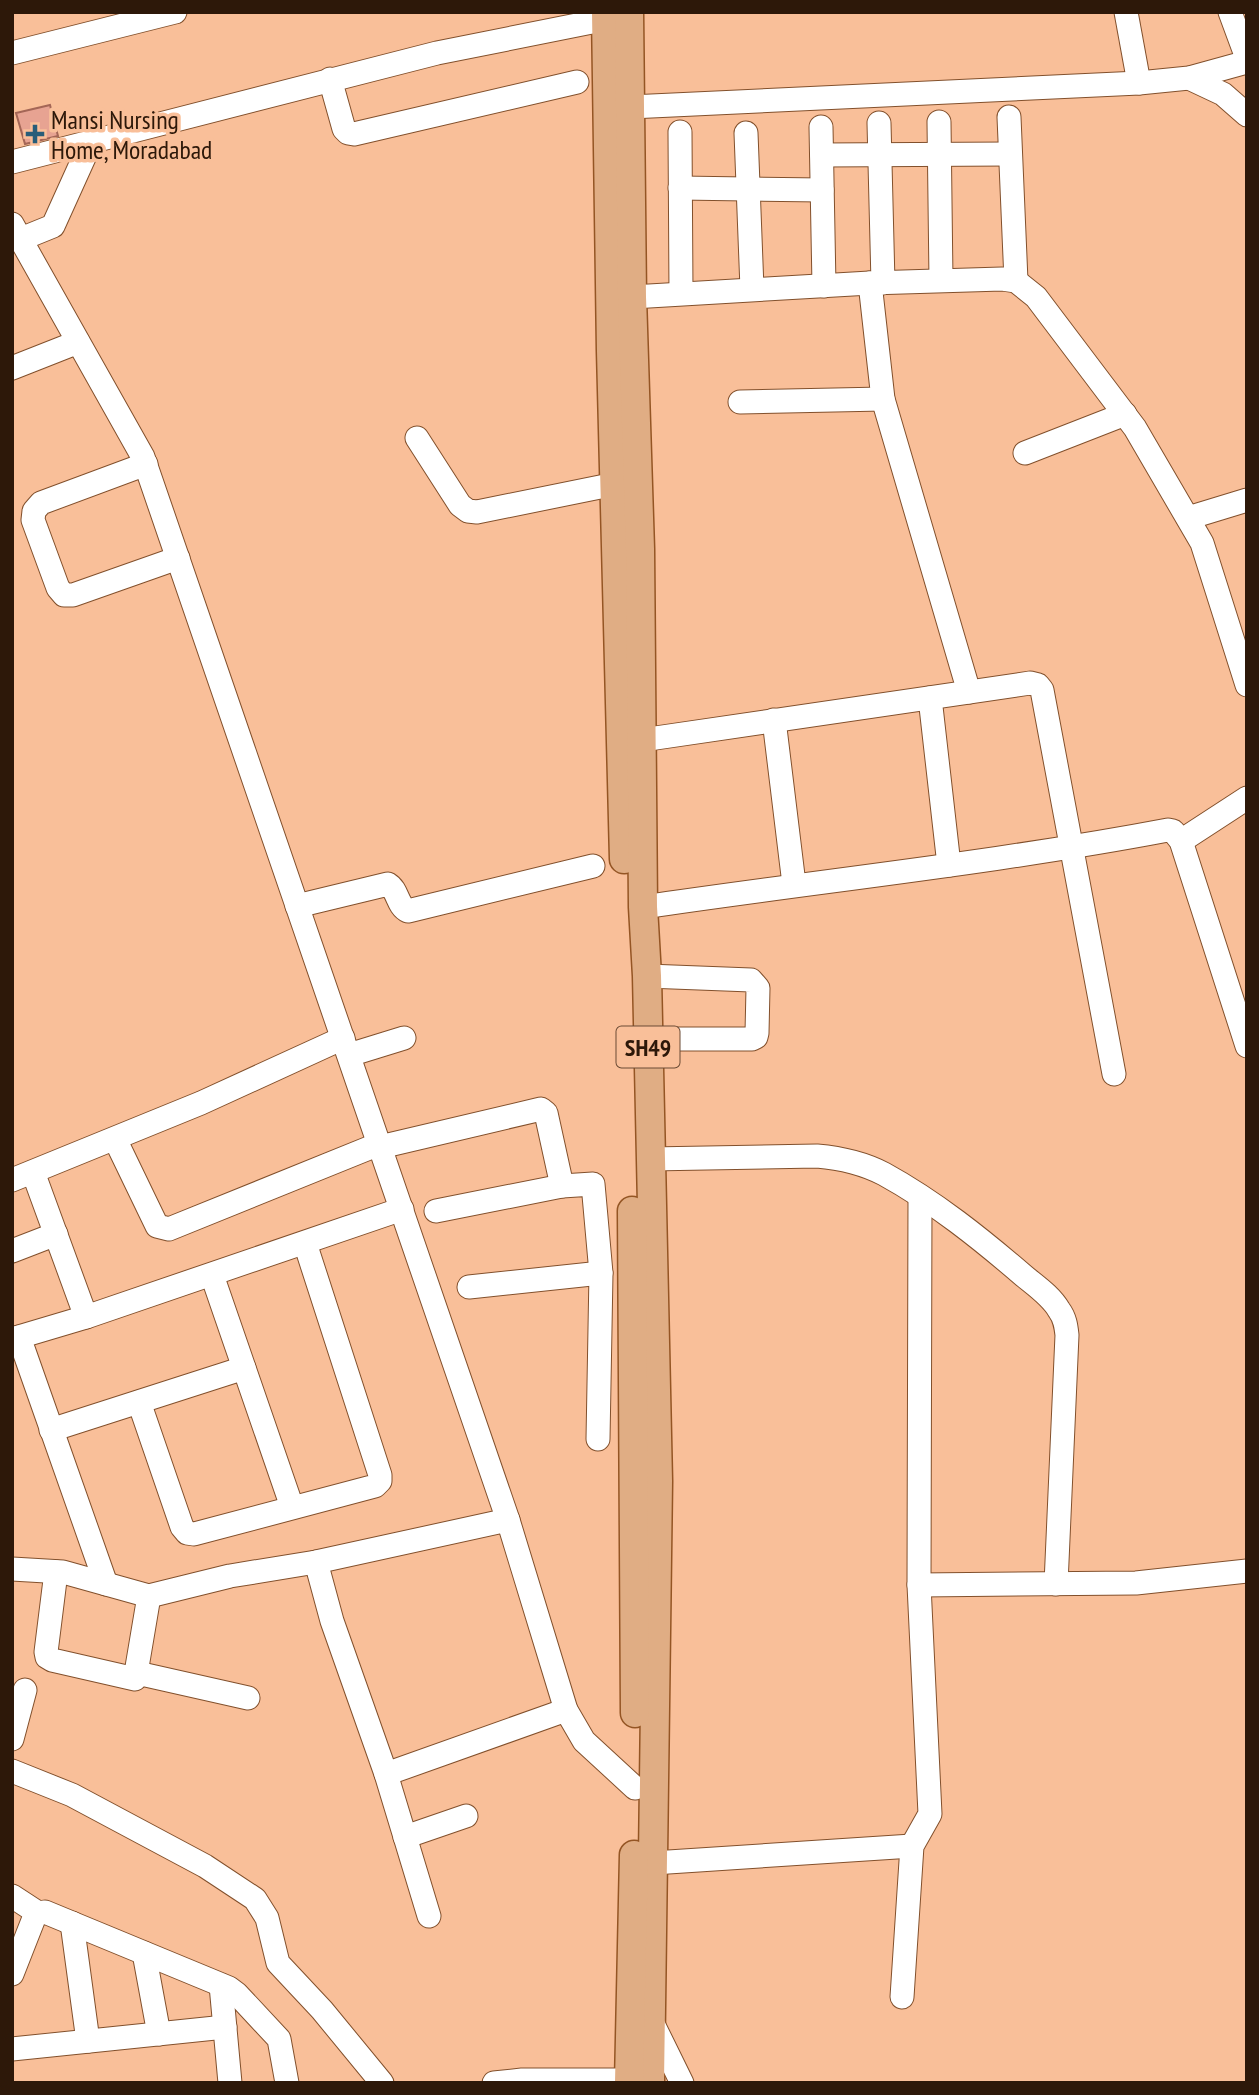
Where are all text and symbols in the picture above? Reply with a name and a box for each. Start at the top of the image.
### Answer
place label: Mansi Nursing Home, Moradabad [51,103,212,166]
marker: Mansi Nursing Home, Moradabad [25,124,45,144]
road number: SH49 [616,1027,680,1068]

